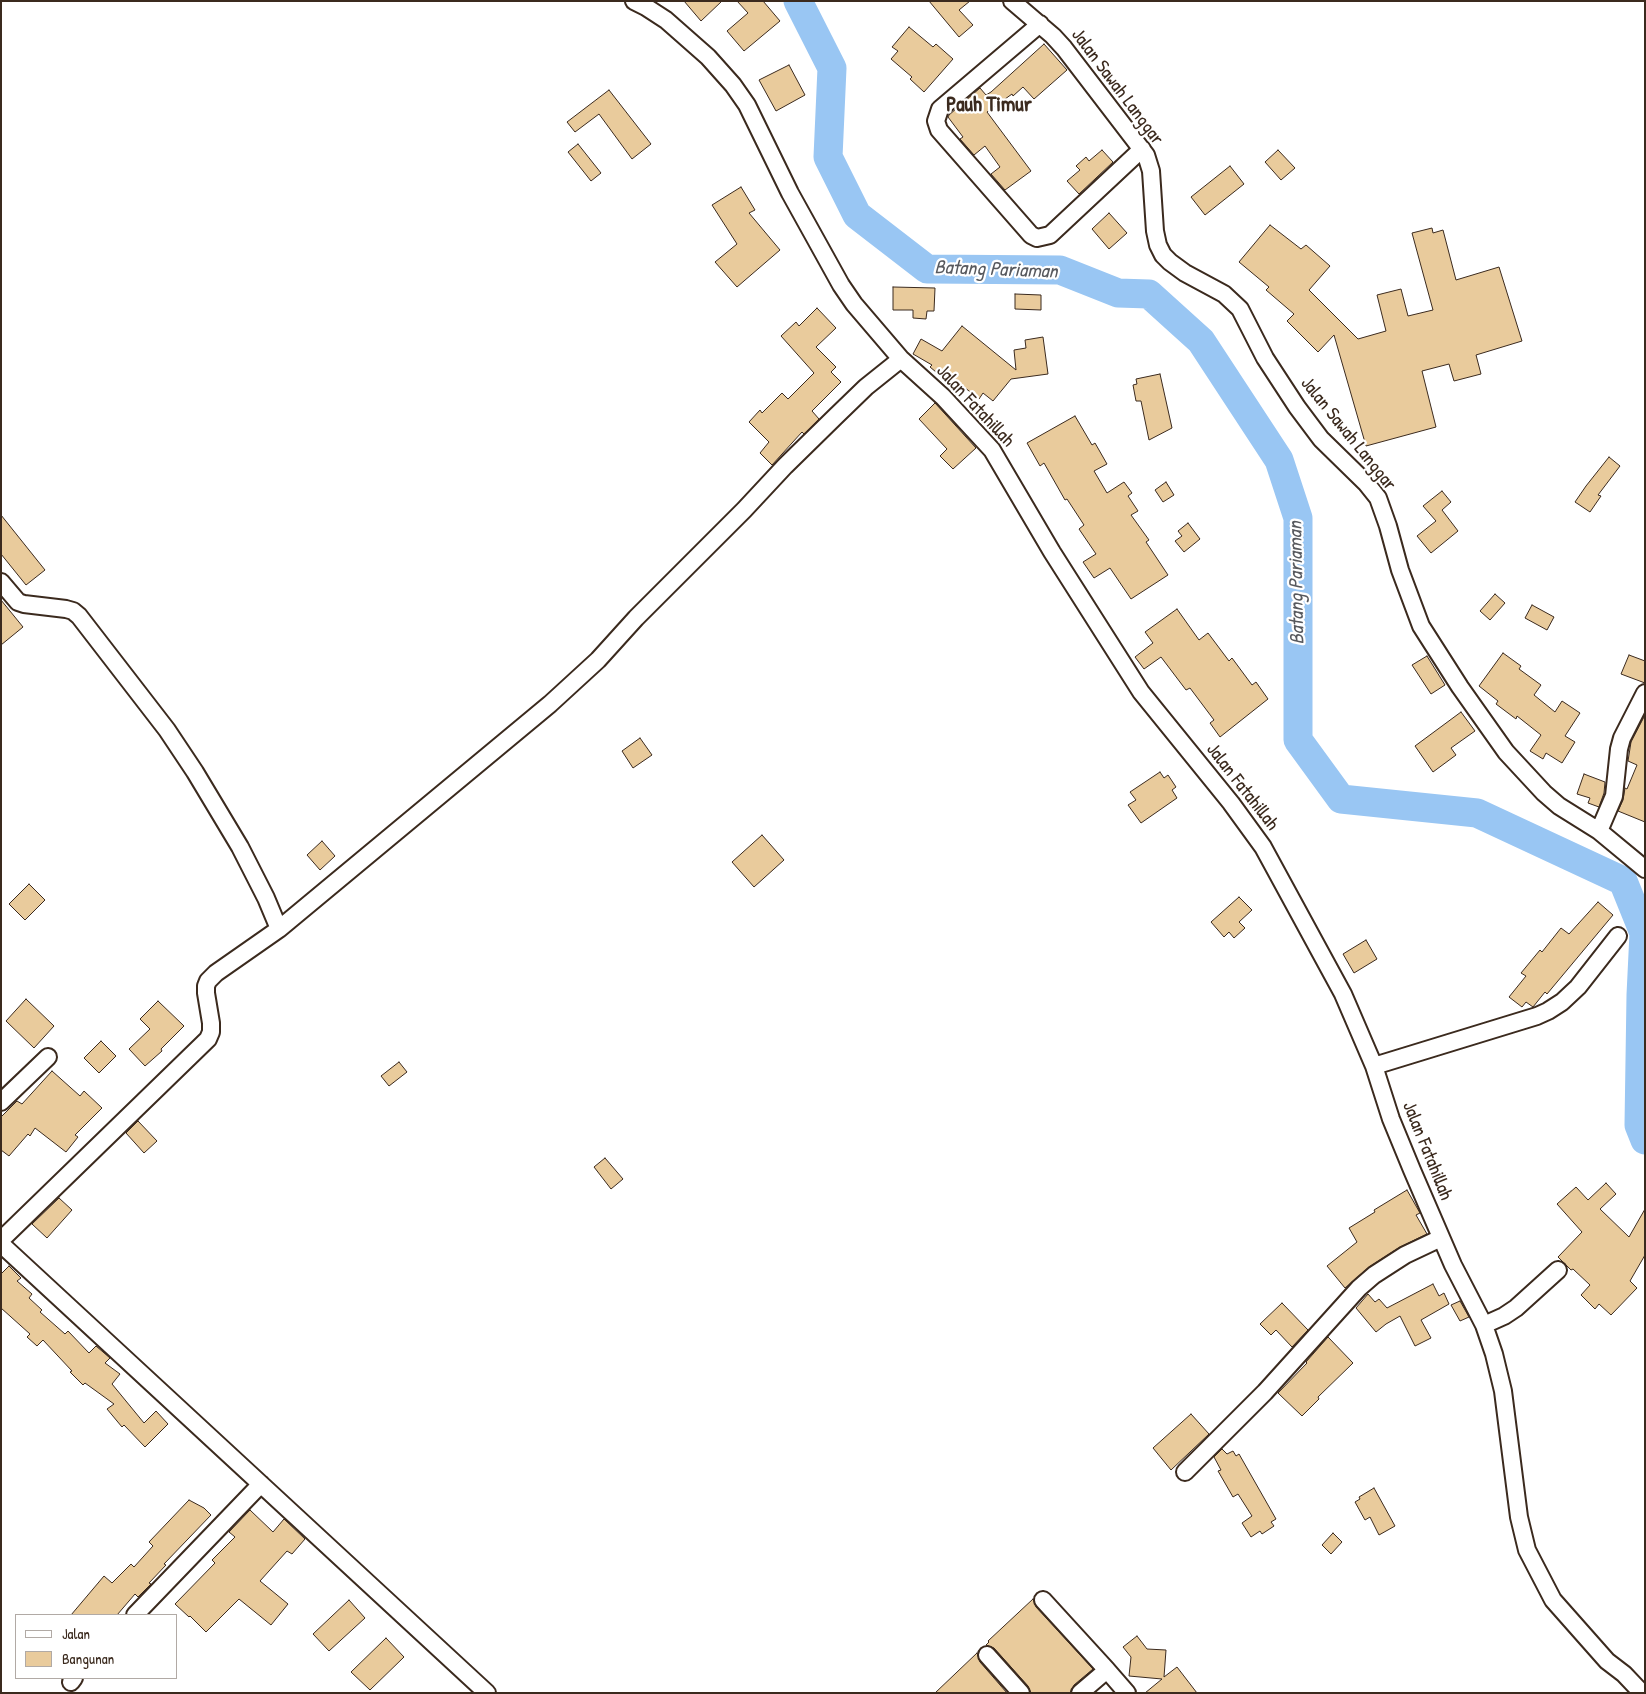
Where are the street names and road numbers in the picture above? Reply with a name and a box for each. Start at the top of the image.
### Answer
street label: Jalan Sawah Langgar [1066,24,1168,150]
street label: Jalan Fatahillah [931,360,1019,452]
street label: Jalan Sawah Langgar [1295,373,1401,495]
street label: Jalan Fatahillah [1201,739,1283,835]
street label: Jalan Fatahillah [1397,1098,1457,1204]

